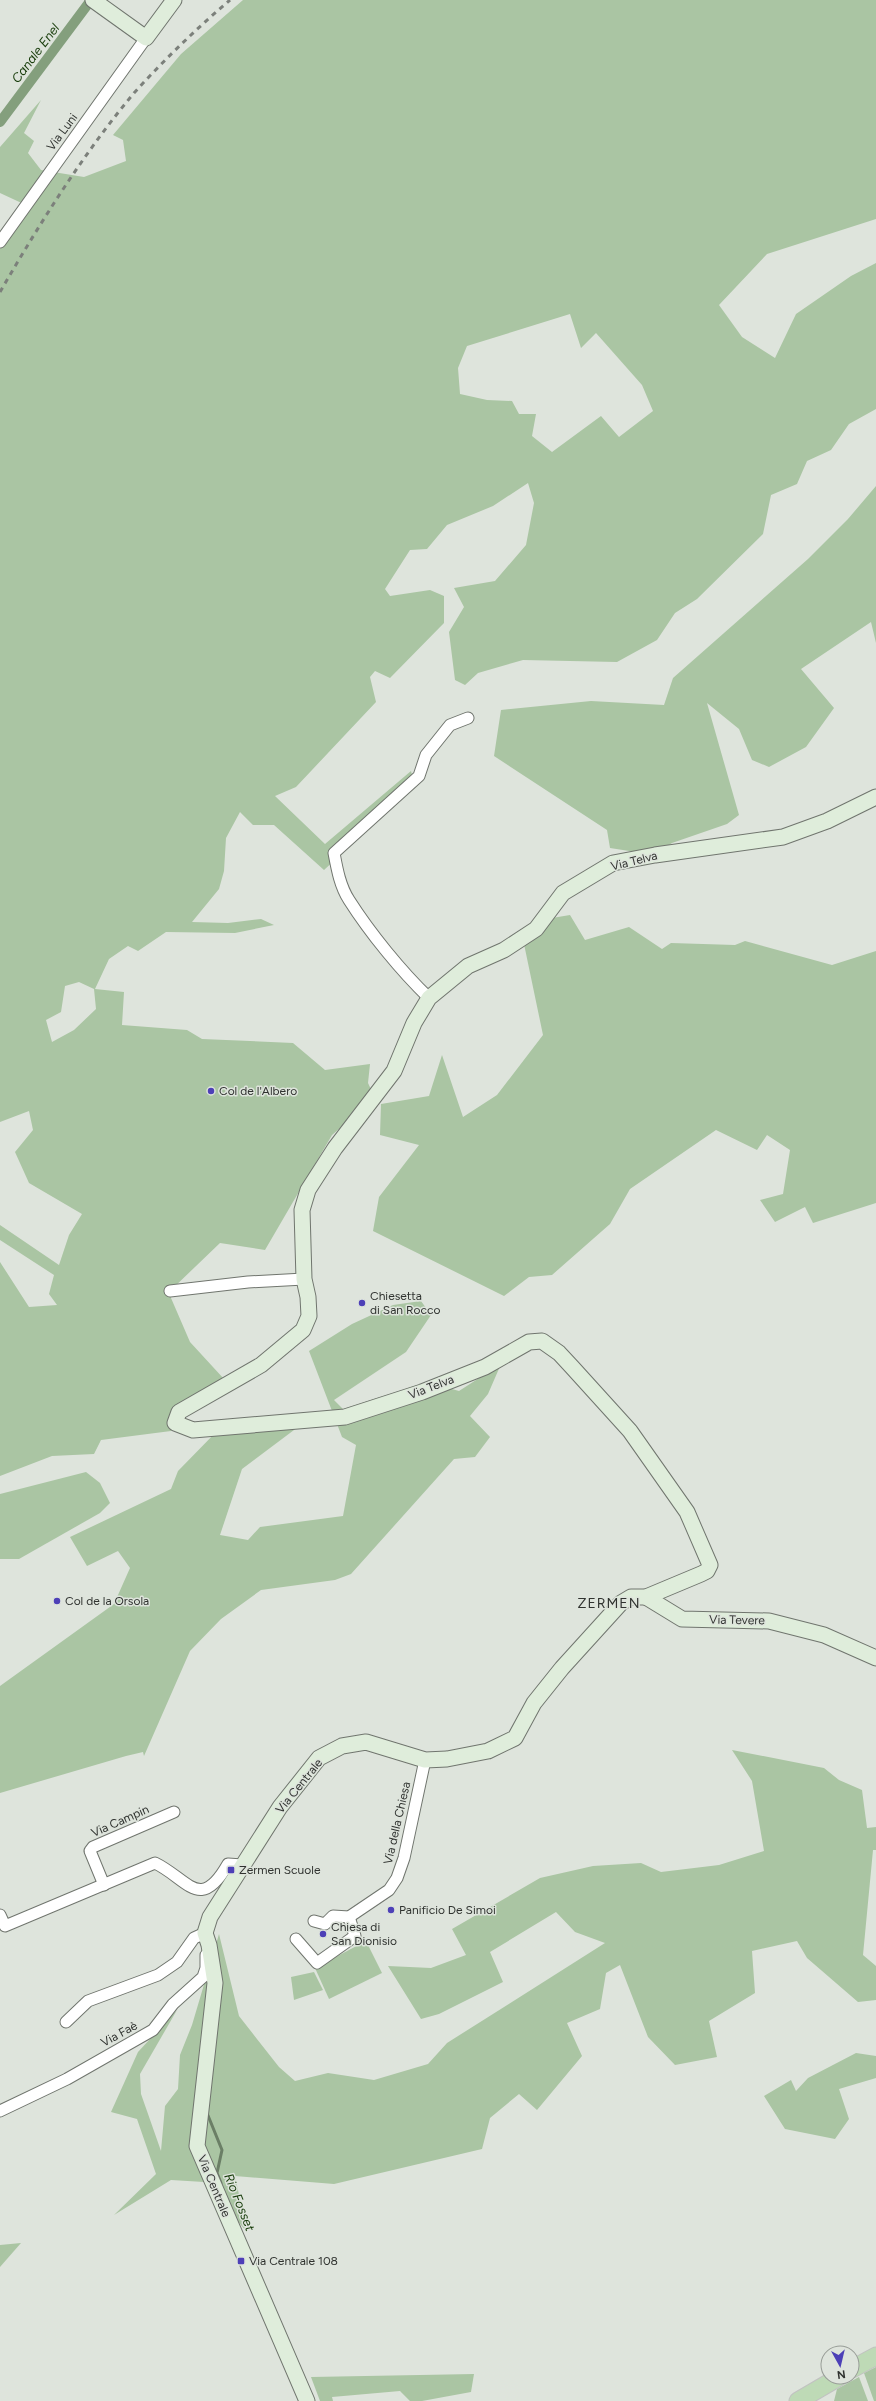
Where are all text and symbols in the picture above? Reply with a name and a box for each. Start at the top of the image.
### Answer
water label: Canale Enel [8,21,63,86]
street label: Via Luni [44,111,80,153]
street label: Via Telva [609,848,659,874]
place label: Col de l'Albero [219,1084,297,1098]
marker: Col de l'Albero [206,1086,216,1096]
place label: Chiesetta di San Rocco [370,1289,440,1317]
marker: Chiesetta di San Rocco [357,1298,367,1308]
street label: Via Telva [406,1372,456,1402]
place label: Col de la Orsola [65,1594,149,1608]
district label: ZERMEN [578,1595,641,1612]
marker: Col de la Orsola [52,1596,62,1606]
street label: Via Tevere [709,1613,765,1627]
street label: Via Centrale [273,1756,325,1816]
street label: Via della Chiesa [381,1780,413,1866]
street label: Via Campin [89,1802,151,1840]
place label: Zermen Scuole [239,1863,321,1877]
marker: Zermen Scuole [226,1865,236,1875]
place label: Panificio De Simoi [399,1903,496,1917]
marker: Panificio De Simoi [386,1905,396,1915]
place label: Chiesa di San Dionisio [331,1920,397,1948]
marker: Chiesa di San Dionisio [318,1929,328,1939]
street label: Via Faè [98,2018,140,2050]
street label: Via Centrale [195,2153,234,2220]
water label: Rio Fosset [221,2171,258,2234]
place label: Via Centrale 108 [249,2254,338,2268]
marker: Via Centrale 108 [236,2256,246,2266]
north arrow [820,2345,860,2385]
text: N [836,2367,846,2381]

